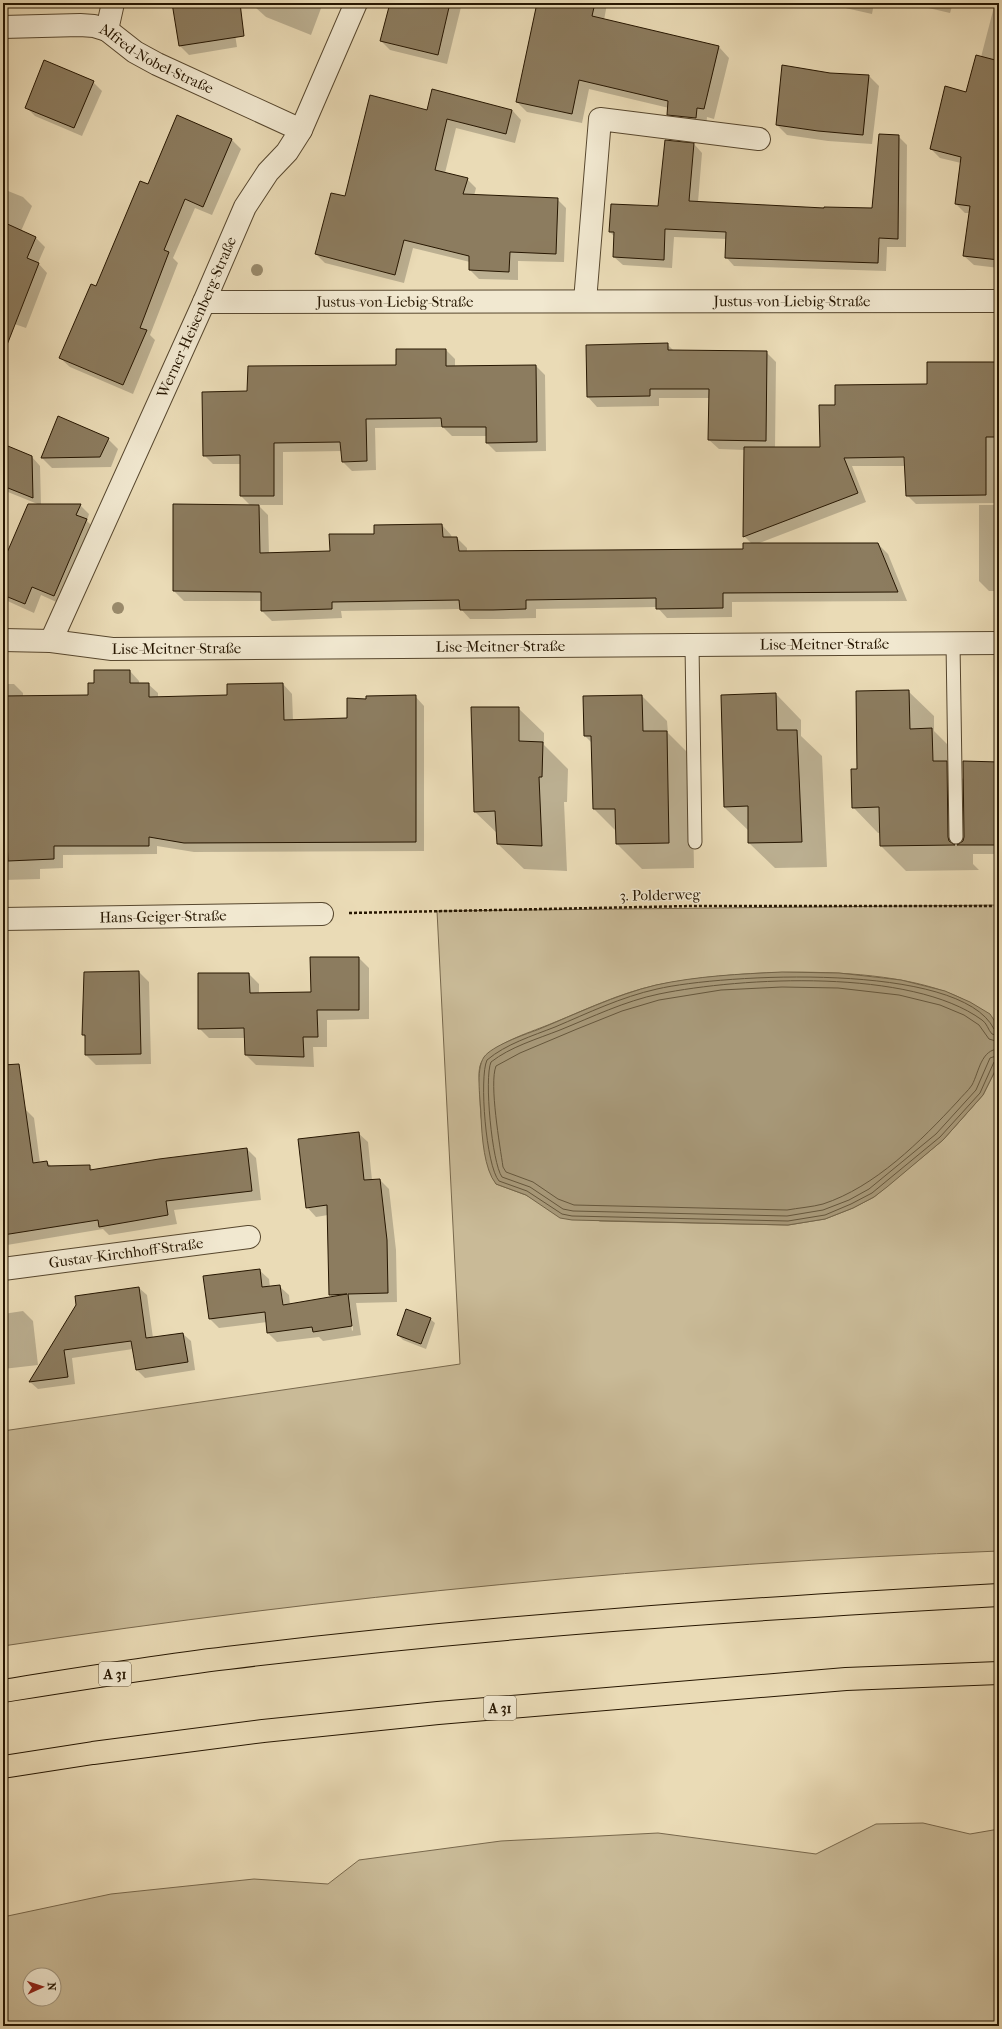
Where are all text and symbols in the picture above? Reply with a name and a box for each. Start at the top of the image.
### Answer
street label: Alfred-Nobel-Straße [97,19,217,98]
street label: Werner-Heisenberg-Straße [152,233,240,402]
street label: Justus-von-Liebig-Straße [712,292,871,310]
street label: Justus-von-Liebig-Straße [315,293,474,311]
street label: Lise-Meitner-Straße [760,635,890,654]
street label: Lise-Meitner-Straße [436,637,566,656]
street label: Lise-Meitner-Straße [112,639,242,658]
street label: 3. Polderweg [619,885,702,905]
street label: Hans-Geiger-Straße [99,906,227,926]
street label: Gustav-Kirchhoff-Straße [48,1234,205,1272]
road number: A 31 [99,1662,131,1686]
road number: A 31 [484,1696,516,1720]
north arrow [22,1967,62,2007]
text: N [45,1982,58,1992]

